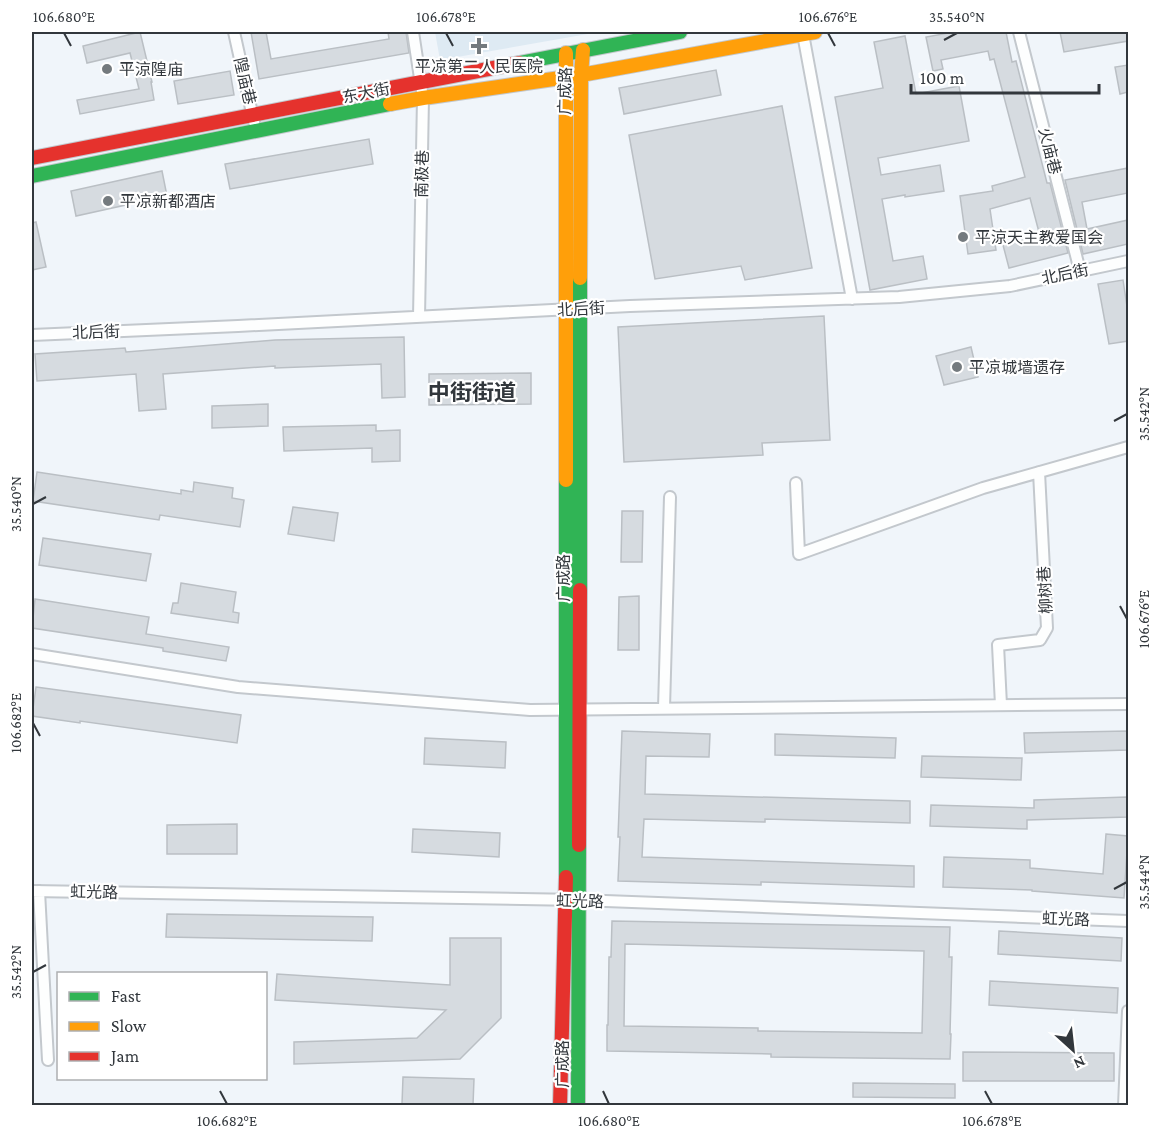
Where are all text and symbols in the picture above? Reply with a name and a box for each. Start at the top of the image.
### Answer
text: 106.680°E [33,9,95,25]
text: 106.678°E [416,9,476,25]
text: 106.676°E [799,9,857,25]
text: 35.540°N [929,9,985,25]
marker: 平凉第二人民医院 [470,37,488,55]
street label: 隍庙巷 [231,56,259,106]
scale bar [911,57,1098,95]
place label: 平凉第二人民医院 [415,58,543,75]
place label: 平涼隍庙 [119,61,183,78]
marker: 平涼隍庙 [100,62,114,76]
street label: 广成路 [556,67,574,115]
text: 100 m [920,68,965,88]
street label: 东大街 [341,80,391,106]
street label: 火庙巷 [1036,126,1064,176]
street label: 南极巷 [413,150,431,198]
place label: 平凉新都酒店 [120,193,216,210]
marker: 平凉新都酒店 [101,194,115,208]
place label: 平涼天主教爱国会 [975,229,1103,246]
marker: 平涼天主教爱国会 [956,230,970,244]
street label: 北后街 [1040,261,1090,287]
street label: 北后街 [557,299,605,319]
street label: 北后街 [72,323,120,341]
place label: 平凉城墙遗存 [969,359,1065,376]
marker: 平凉城墙遗存 [950,360,964,374]
district label: 中街街道 [428,380,516,405]
text: 35.542°N [1136,387,1152,441]
text: 35.540°N [8,476,24,532]
street label: 广成路 [555,554,572,602]
street label: 柳树巷 [1035,566,1055,614]
text: 106.676°E [1136,590,1152,648]
text: 106.682°E [8,693,24,753]
text: 35.544°N [1136,854,1152,909]
street label: 虹光路 [70,883,118,901]
street label: 虹光路 [556,892,604,910]
street label: 虹光路 [1042,910,1090,928]
text: 35.542°N [8,945,24,999]
legend [57,972,267,1080]
text: Fast [111,986,142,1006]
text: Slow [111,1016,147,1036]
north arrow [1043,1020,1103,1080]
street label: 广成路 [554,1040,571,1088]
text: Jam [109,1046,140,1066]
text: N [1071,1053,1088,1073]
text: 106.682°E [197,1113,257,1129]
text: 106.680°E [578,1113,640,1129]
text: 106.678°E [962,1113,1022,1129]

